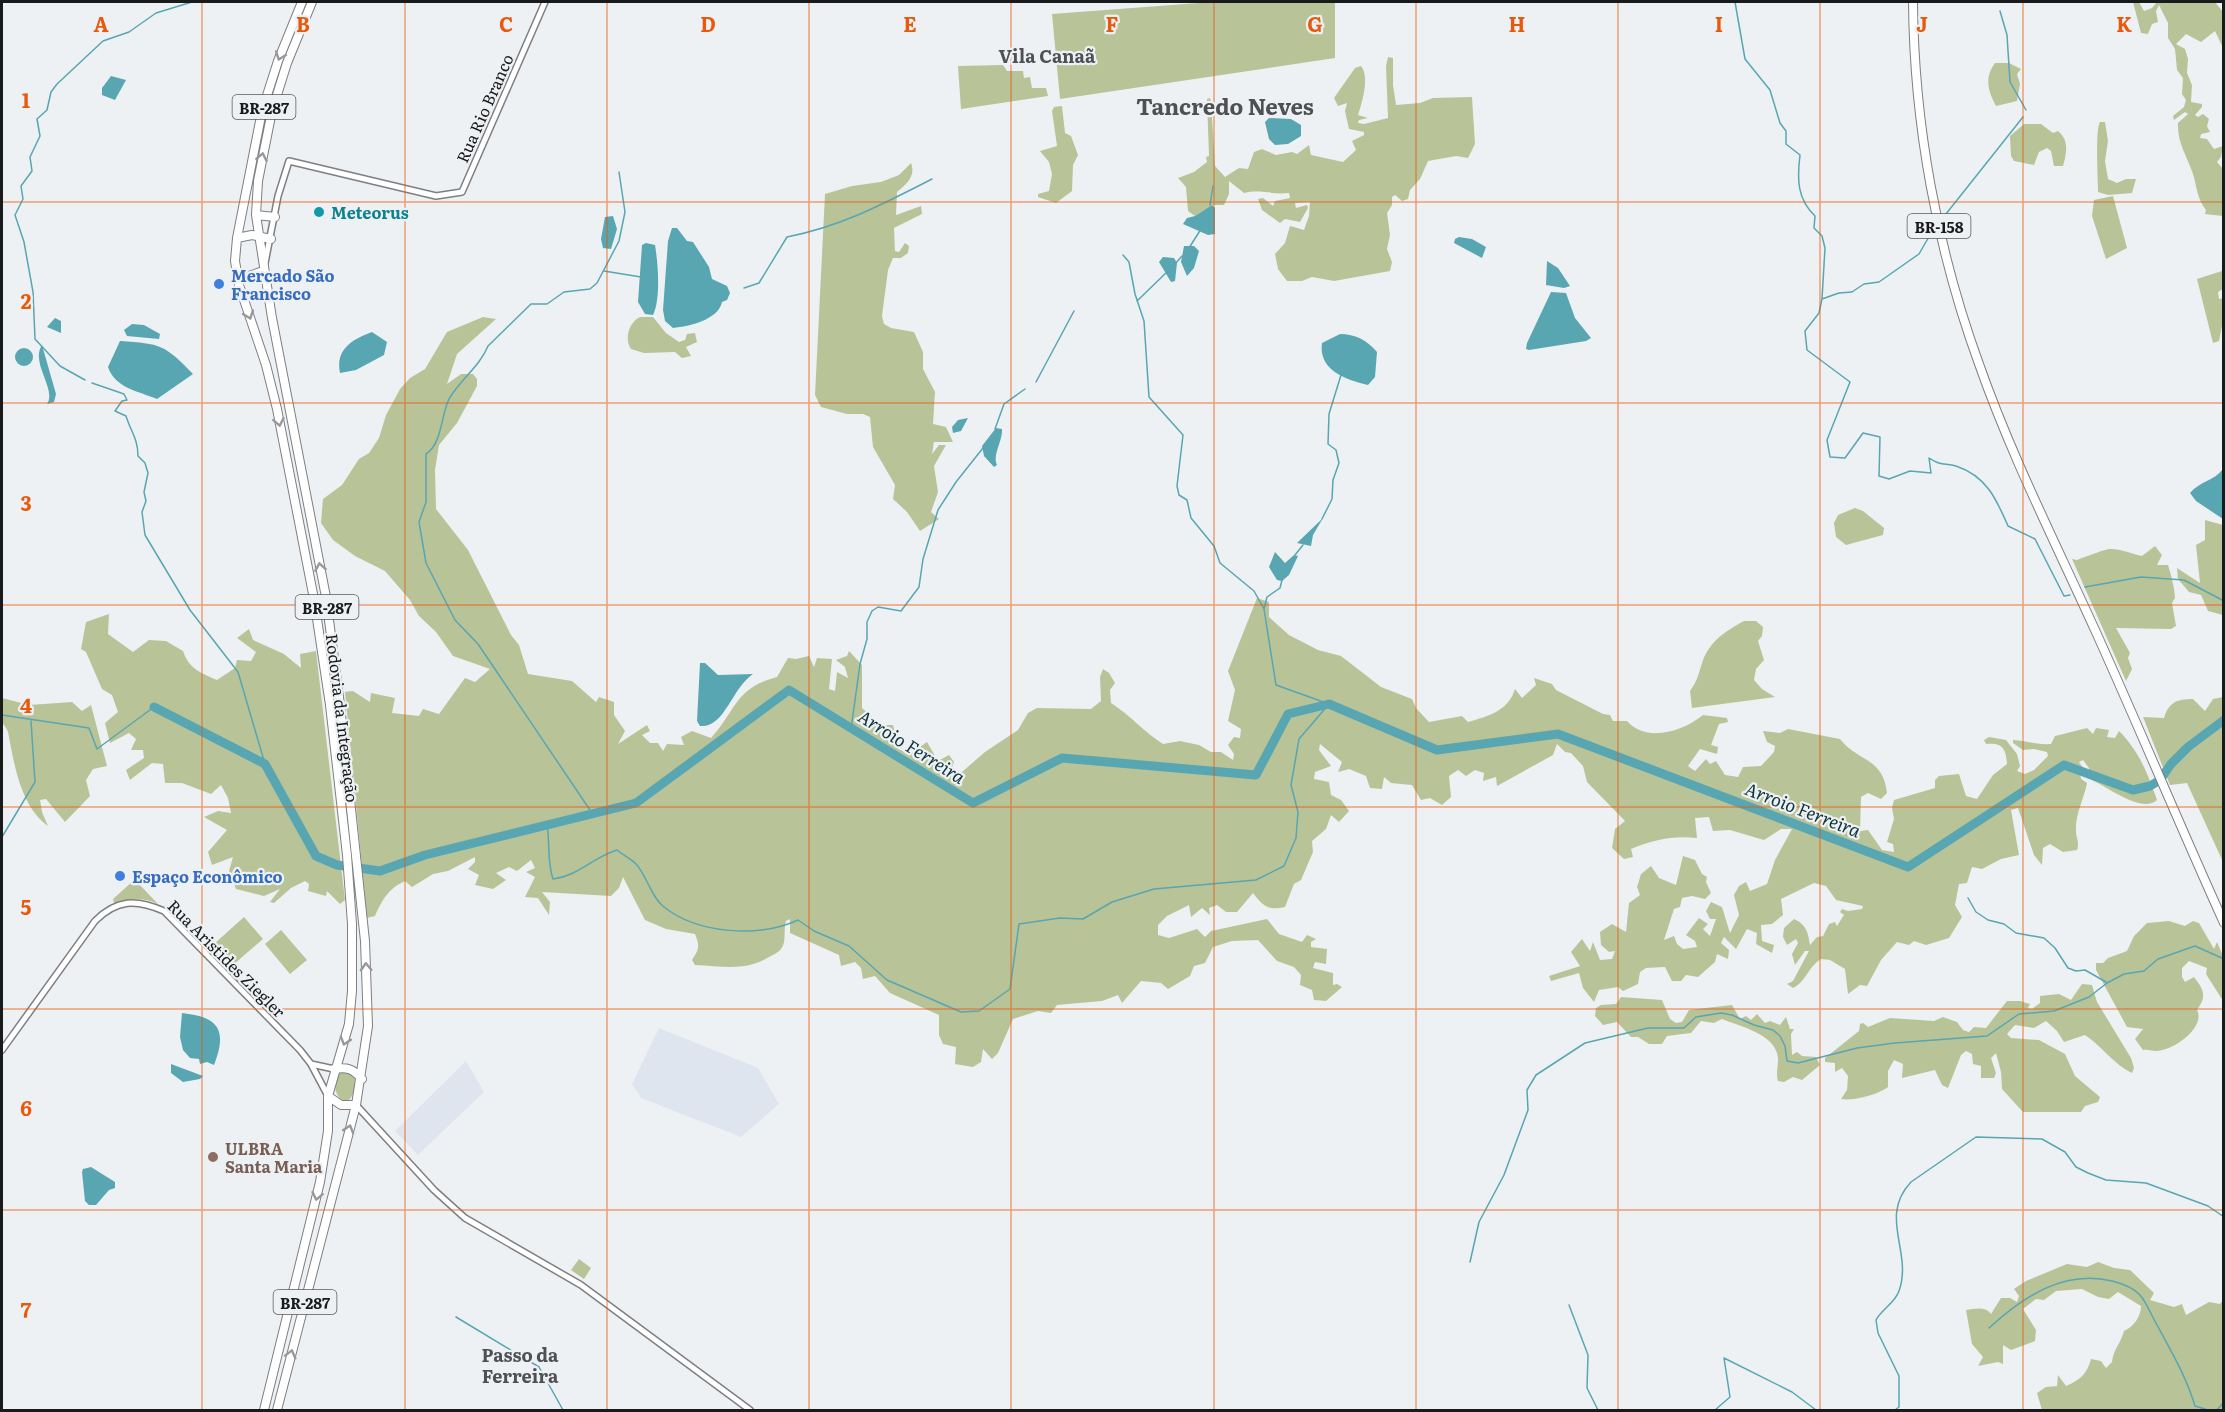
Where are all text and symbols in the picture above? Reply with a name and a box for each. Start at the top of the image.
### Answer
text: A [93,8,109,38]
text: B [296,8,310,38]
text: C [499,8,513,38]
text: D [700,8,716,38]
text: E [903,8,917,38]
text: F [1106,8,1119,38]
text: G [1307,8,1323,38]
text: H [1509,8,1525,38]
text: I [1715,8,1723,38]
text: J [1916,8,1928,38]
text: K [2116,8,2132,38]
district label: Vila Canaã [999,42,1096,69]
one-way arrow [275,50,288,61]
street label: Rua Rio Branco [449,50,519,166]
text: 1 [22,84,30,114]
district label: Tancredo Neves [1136,89,1314,122]
road number: BR-287 [232,95,296,119]
one-way arrow [255,152,268,162]
place label: Meteorus [331,200,409,224]
marker: Meteorus [312,205,326,219]
road number: BR-158 [1908,214,1970,238]
place label: Mercado São Francisco [231,263,334,305]
marker: Mercado São Francisco [212,277,226,291]
text: 2 [21,285,32,315]
one-way arrow [242,309,255,320]
one-way arrow [272,416,285,426]
text: 3 [20,487,32,517]
one-way arrow [314,563,327,573]
road number: BR-287 [296,595,358,619]
street label: Rodovia da Integração [321,632,365,804]
text: 4 [20,689,32,719]
water label: Arroio Ferreira [853,702,972,790]
water label: Arroio Ferreira [1741,775,1866,844]
place label: Espaço Econômico [132,864,283,888]
marker: Espaço Econômico [113,869,127,883]
text: 5 [21,891,32,921]
street label: Rua Aristides Ziegler [163,894,292,1023]
one-way arrow [360,963,372,972]
one-way arrow [340,1035,352,1046]
text: 6 [20,1092,32,1122]
one-way arrow [342,1124,354,1135]
place label: ULBRA Santa Maria [225,1136,323,1178]
marker: ULBRA Santa Maria [206,1150,220,1164]
one-way arrow [311,1191,324,1201]
road number: BR-287 [274,1290,336,1314]
text: 7 [21,1294,32,1324]
district label: Passo da Ferreira [481,1341,559,1389]
one-way arrow [284,1349,297,1359]

